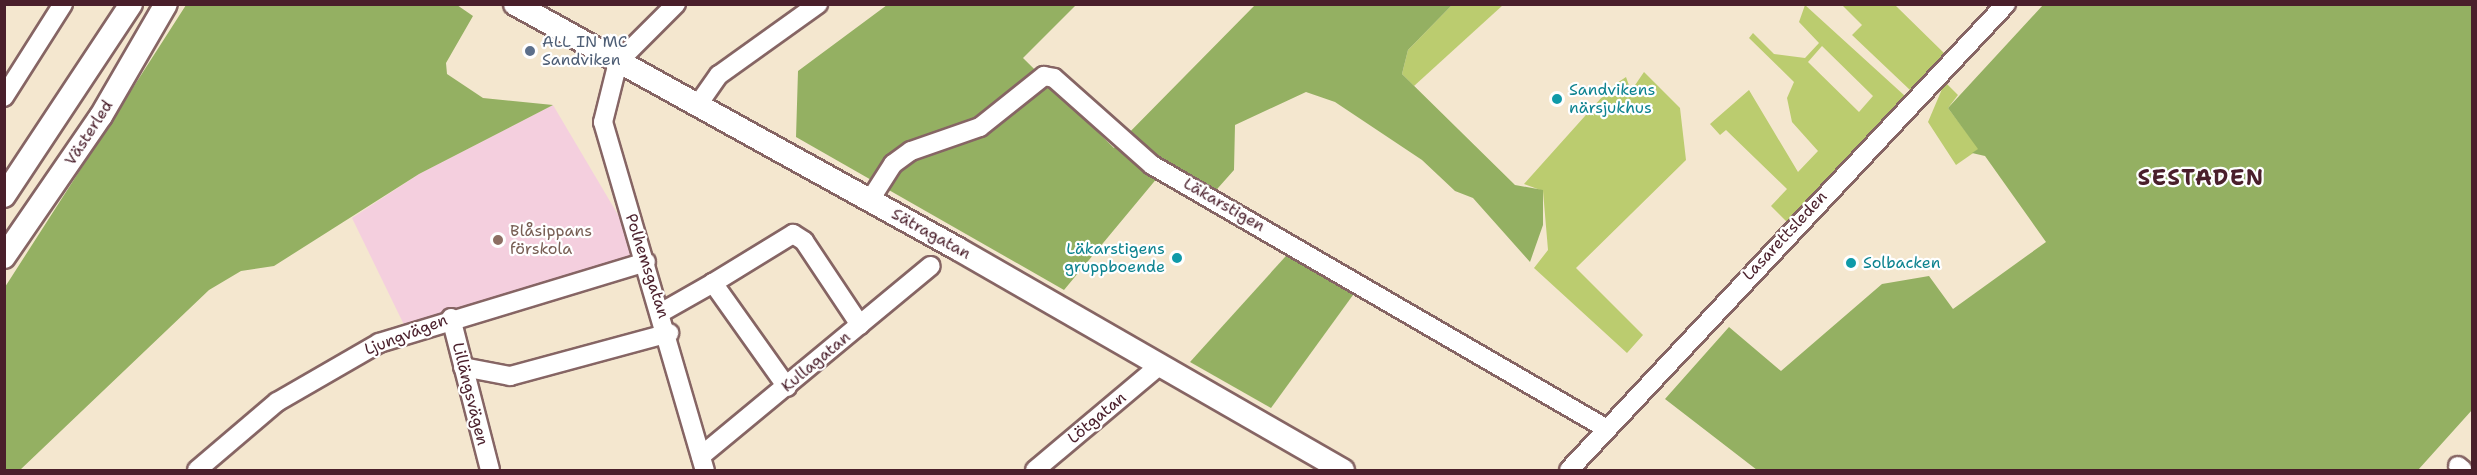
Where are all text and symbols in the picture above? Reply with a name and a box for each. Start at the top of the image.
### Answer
place label: ALL IN MC Sandviken [542,32,628,70]
marker: ALL IN MC Sandviken [523,44,537,58]
place label: Sandvikens närsjukhus [1569,80,1655,118]
marker: Sandvikens närsjukhus [1550,92,1564,106]
street label: Västerled [61,97,117,169]
district label: SESTADEN [2137,165,2265,191]
street label: Läkarstigen [1180,174,1268,236]
street label: Lasarettsleden [1739,187,1831,285]
street label: Sätragatan [888,204,974,264]
street label: Polhemsgatan [621,211,673,321]
place label: Blåsippans förskola [510,221,592,259]
marker: Blåsippans förskola [491,233,505,247]
place label: Läkarstigens gruppboende [1064,239,1165,277]
marker: Läkarstigens gruppboende [1170,251,1184,265]
place label: Solbacken [1863,253,1941,273]
marker: Solbacken [1844,256,1858,270]
street label: Ljungvägen [362,310,450,360]
street label: Kullagatan [778,328,854,396]
street label: Lillängsvägen [448,340,492,448]
street label: Lötgatan [1064,388,1130,448]

